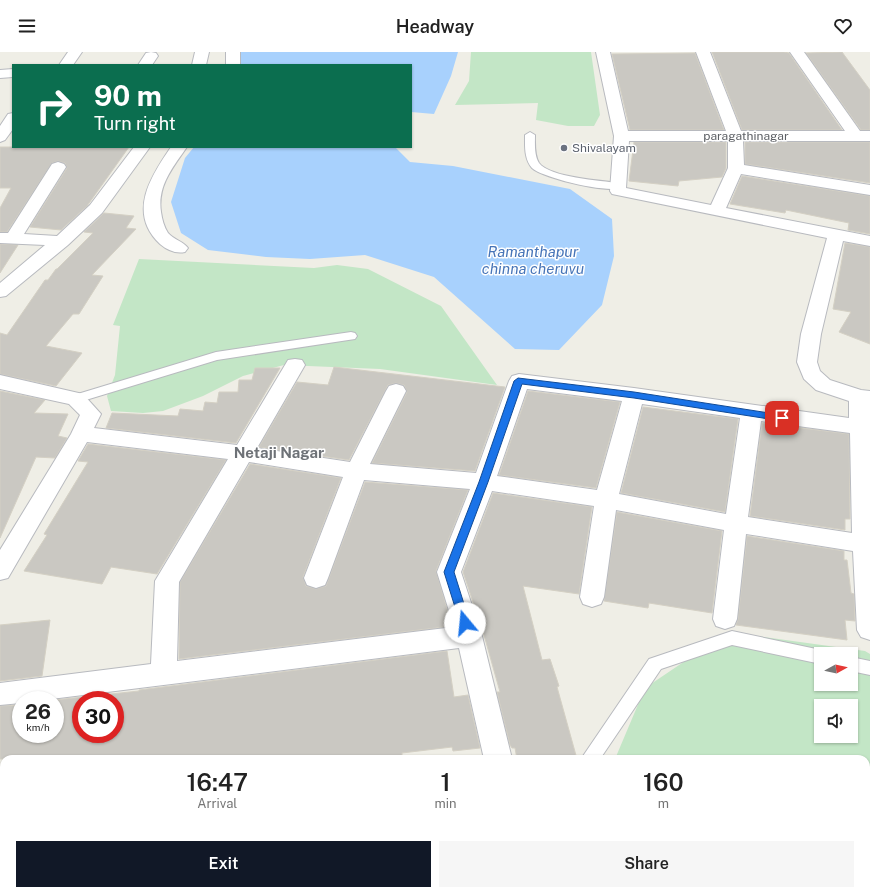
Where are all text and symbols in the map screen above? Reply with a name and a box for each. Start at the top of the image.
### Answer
icon: menu [16,15,38,37]
icon: heart [832,15,854,37]
text: Headway [396,16,474,37]
text: 90 m [94,79,162,112]
icon: right [28,80,80,132]
text: Turn right [94,113,176,134]
street label: paragathinagar [703,129,789,143]
place label: Shivalayam [572,141,636,155]
marker: Shivalayam [559,143,569,153]
water label: Ramanthapur chinna cheruvu [482,243,584,277]
pin [765,401,799,435]
icon: arrive [771,407,793,429]
district label: Netaji Nagar [234,444,324,461]
position arrow [444,602,486,644]
north arrow [814,647,858,691]
map controls [814,647,858,743]
speed limit sign: 30 [72,691,124,743]
button: sound [814,699,858,743]
text: 26 [25,700,51,724]
text: km/h [26,721,50,733]
text: 16:47 [186,768,248,796]
text: 1 [440,768,451,796]
text: 160 [643,768,684,796]
text: Arrival [197,796,237,811]
text: min [434,796,457,811]
text: m [658,796,669,811]
button: Exit [16,841,431,887]
button: Share [439,841,854,887]

